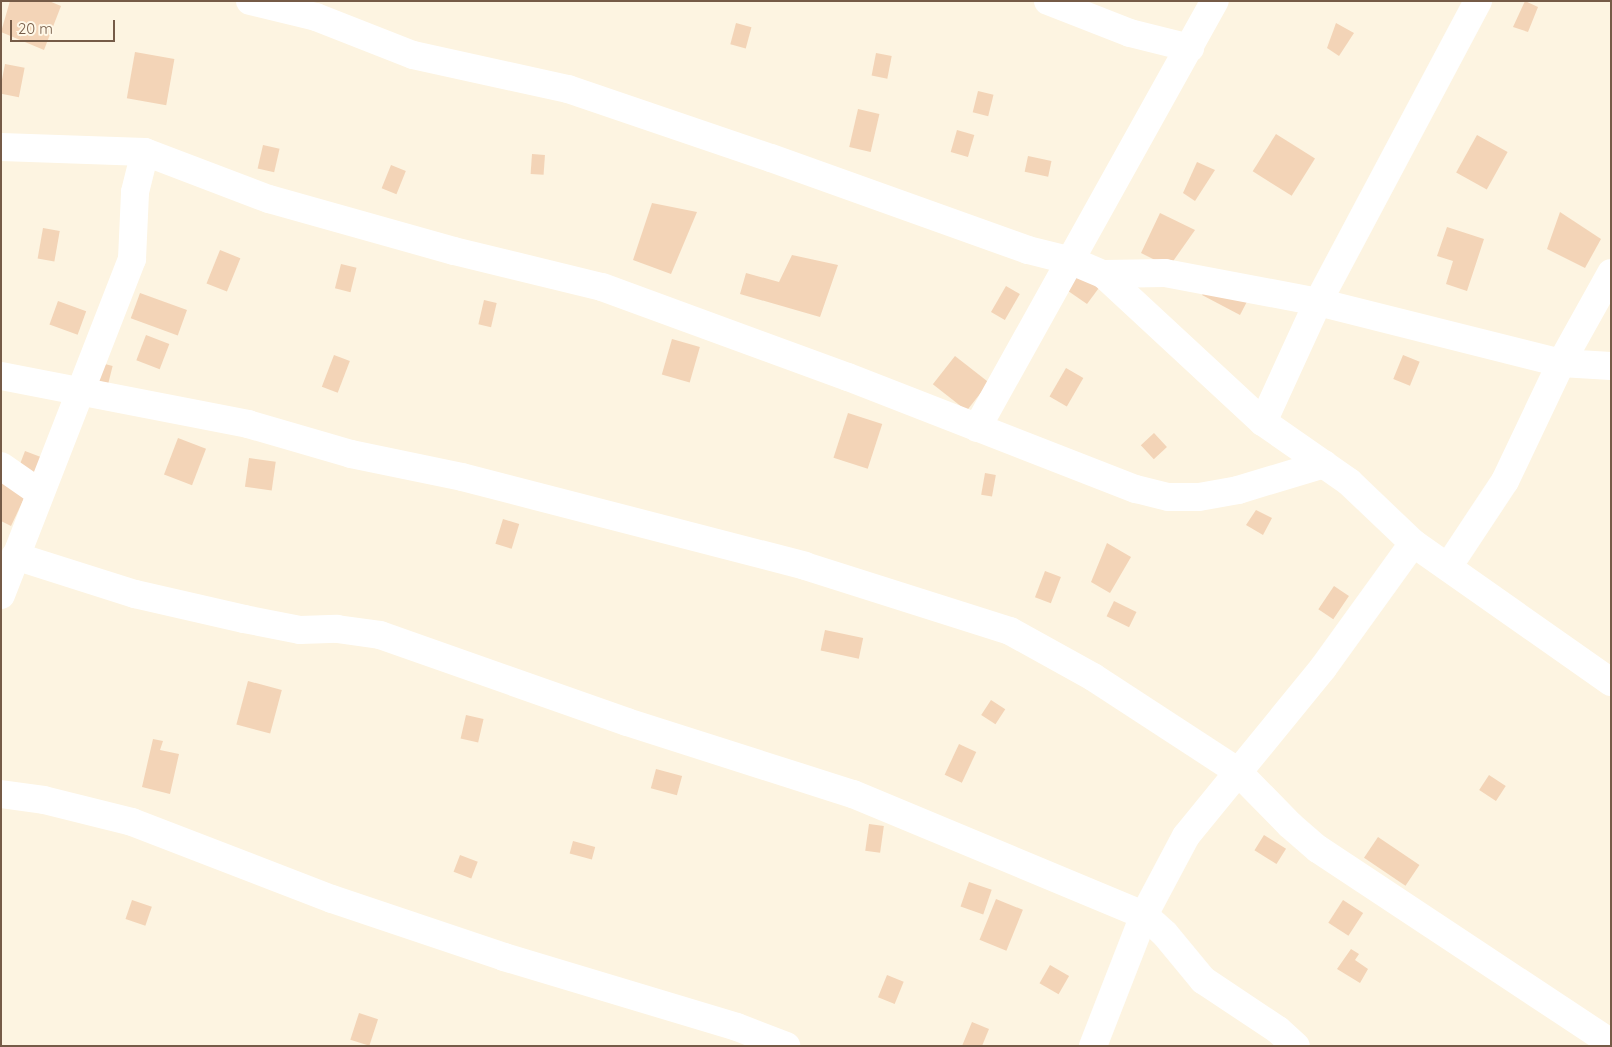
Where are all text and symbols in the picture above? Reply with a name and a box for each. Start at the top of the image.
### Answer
scale bar [12,10,118,42]
text: 20 m [18,19,53,38]

